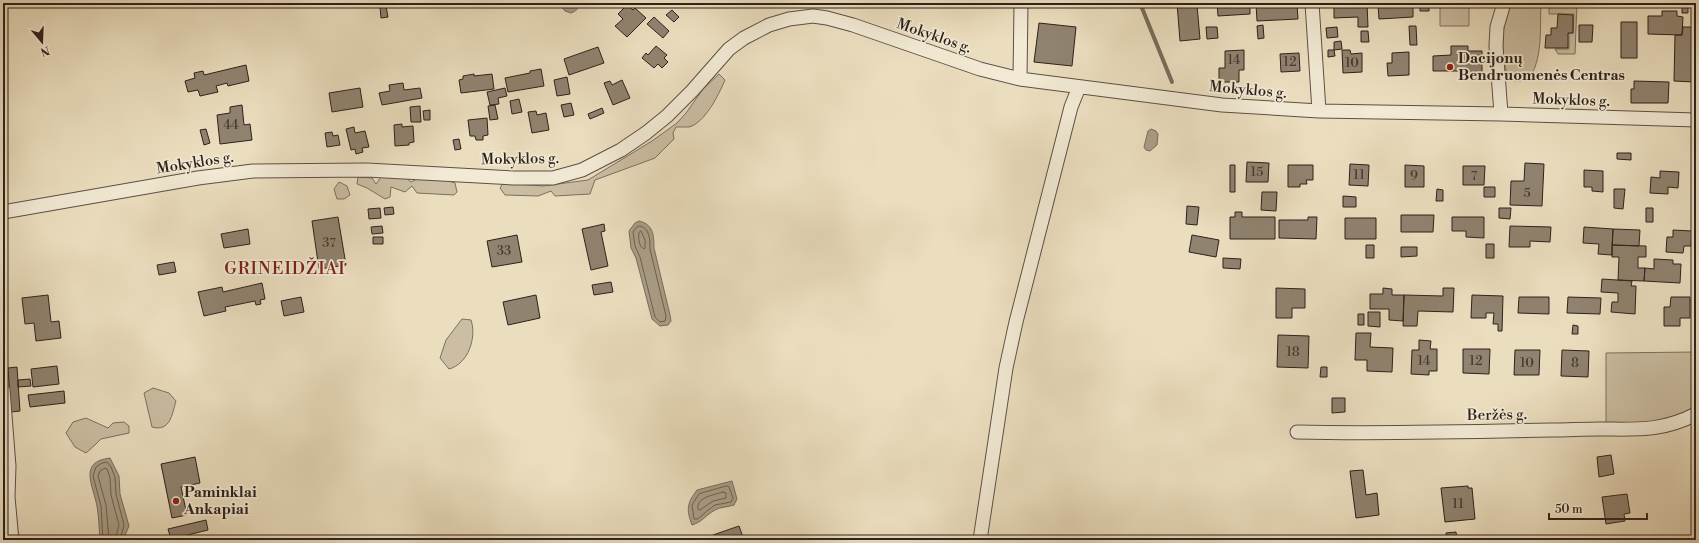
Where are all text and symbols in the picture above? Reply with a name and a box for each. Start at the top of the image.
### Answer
street label: Mokyklos g. [894,14,974,58]
north arrow [22,22,62,62]
text: N [38,42,51,59]
place label: Dacijonų Bendruomenės Centras [1458,49,1625,85]
house number: 14 [1228,52,1241,68]
house number: 12 [1283,54,1297,70]
house number: 10 [1345,55,1359,71]
marker: Dacijonų Bendruomenės Centras [1445,62,1455,72]
street label: Mokyklos g. [1208,77,1288,103]
street label: Mokyklos g. [1532,89,1610,111]
house number: 44 [223,117,239,133]
street label: Mokyklos g. [155,148,235,178]
street label: Mokyklos g. [481,149,559,169]
house number: 15 [1251,164,1263,180]
house number: 11 [1353,167,1365,183]
house number: 9 [1410,168,1418,184]
house number: 7 [1471,168,1478,184]
house number: 5 [1523,185,1531,201]
house number: 37 [322,235,336,251]
house number: 33 [497,243,511,259]
district label: GRINEIDŽIAI [224,257,346,280]
house number: 18 [1286,344,1300,360]
house number: 14 [1418,353,1431,369]
house number: 12 [1469,353,1483,369]
house number: 10 [1520,355,1534,371]
house number: 8 [1571,355,1579,371]
street label: Beržės g. [1466,405,1527,425]
place label: Paminklai Ankapiai [183,483,257,519]
scale bar [1549,495,1647,521]
marker: Paminklai Ankapiai [171,496,181,506]
house number: 11 [1452,496,1464,512]
text: 50 m [1555,502,1583,517]

